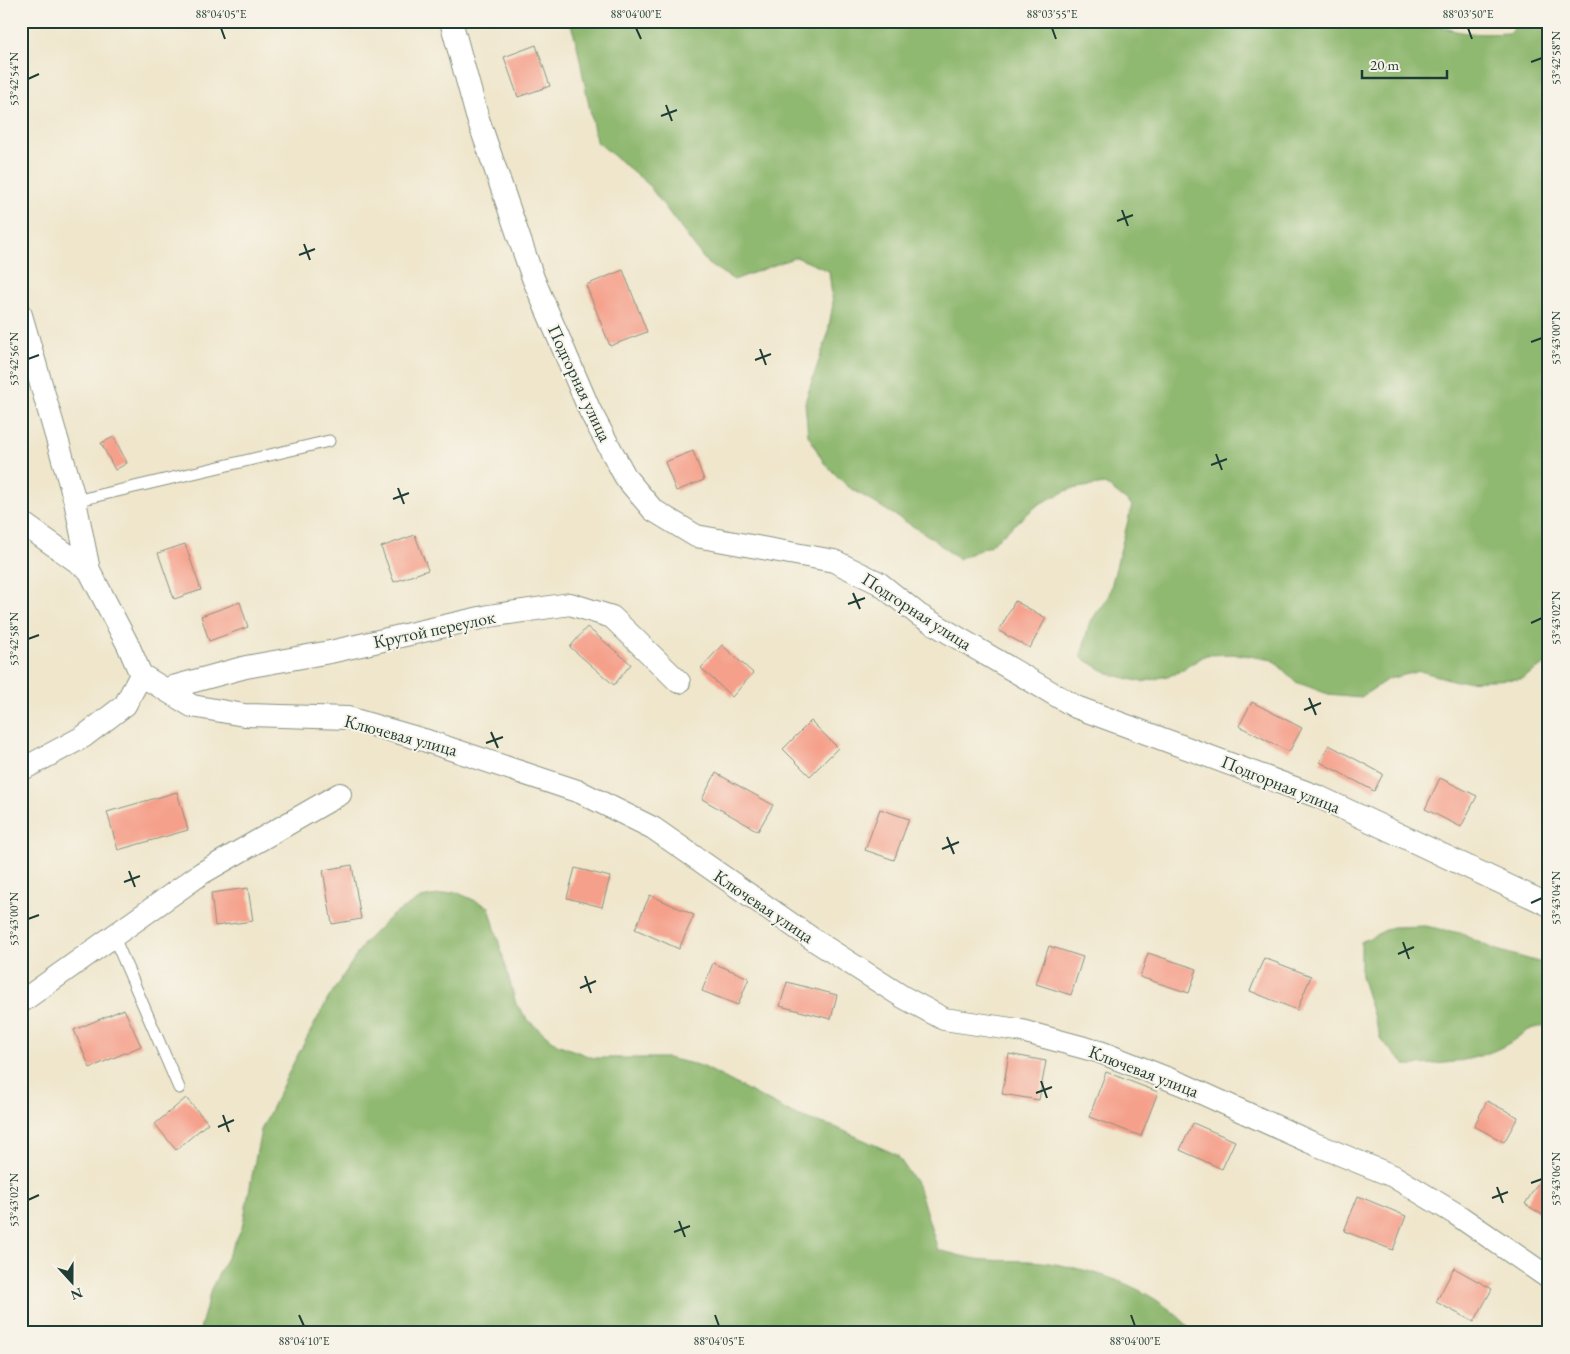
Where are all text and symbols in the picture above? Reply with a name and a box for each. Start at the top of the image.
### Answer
text: 88°04'05"E [195,6,247,22]
text: 88°04'00"E [610,6,662,22]
text: 88°03'55"E [1026,6,1078,22]
text: 88°03'50"E [1442,6,1494,22]
text: 53°42'58"N [1548,31,1564,85]
scale bar [1362,48,1448,80]
text: 53°42'54"N [6,52,22,106]
text: 20 m [1370,55,1399,74]
text: 53°43'00"N [1548,311,1564,365]
street label: Подгорная улица [543,321,617,446]
text: 53°42'56"N [6,332,22,386]
street label: Подгорная улица [858,567,977,656]
text: 53°43'02"N [1548,591,1564,645]
street label: Крутой переулок [371,605,497,653]
text: 53°42'58"N [6,612,22,666]
street label: Ключевая улица [342,709,461,761]
street label: Подгорная улица [1218,750,1345,819]
street label: Ключевая улица [709,864,819,948]
text: 53°43'04"N [1548,871,1564,925]
text: 53°43'00"N [6,892,22,946]
street label: Ключевая улица [1086,1039,1203,1103]
text: 53°43'06"N [1548,1152,1564,1206]
text: 53°43'02"N [6,1173,22,1227]
north arrow [48,1256,98,1306]
text: N [68,1284,85,1305]
text: 88°04'10"E [278,1333,330,1349]
text: 88°04'05"E [693,1333,745,1349]
text: 88°04'00"E [1109,1333,1161,1349]

